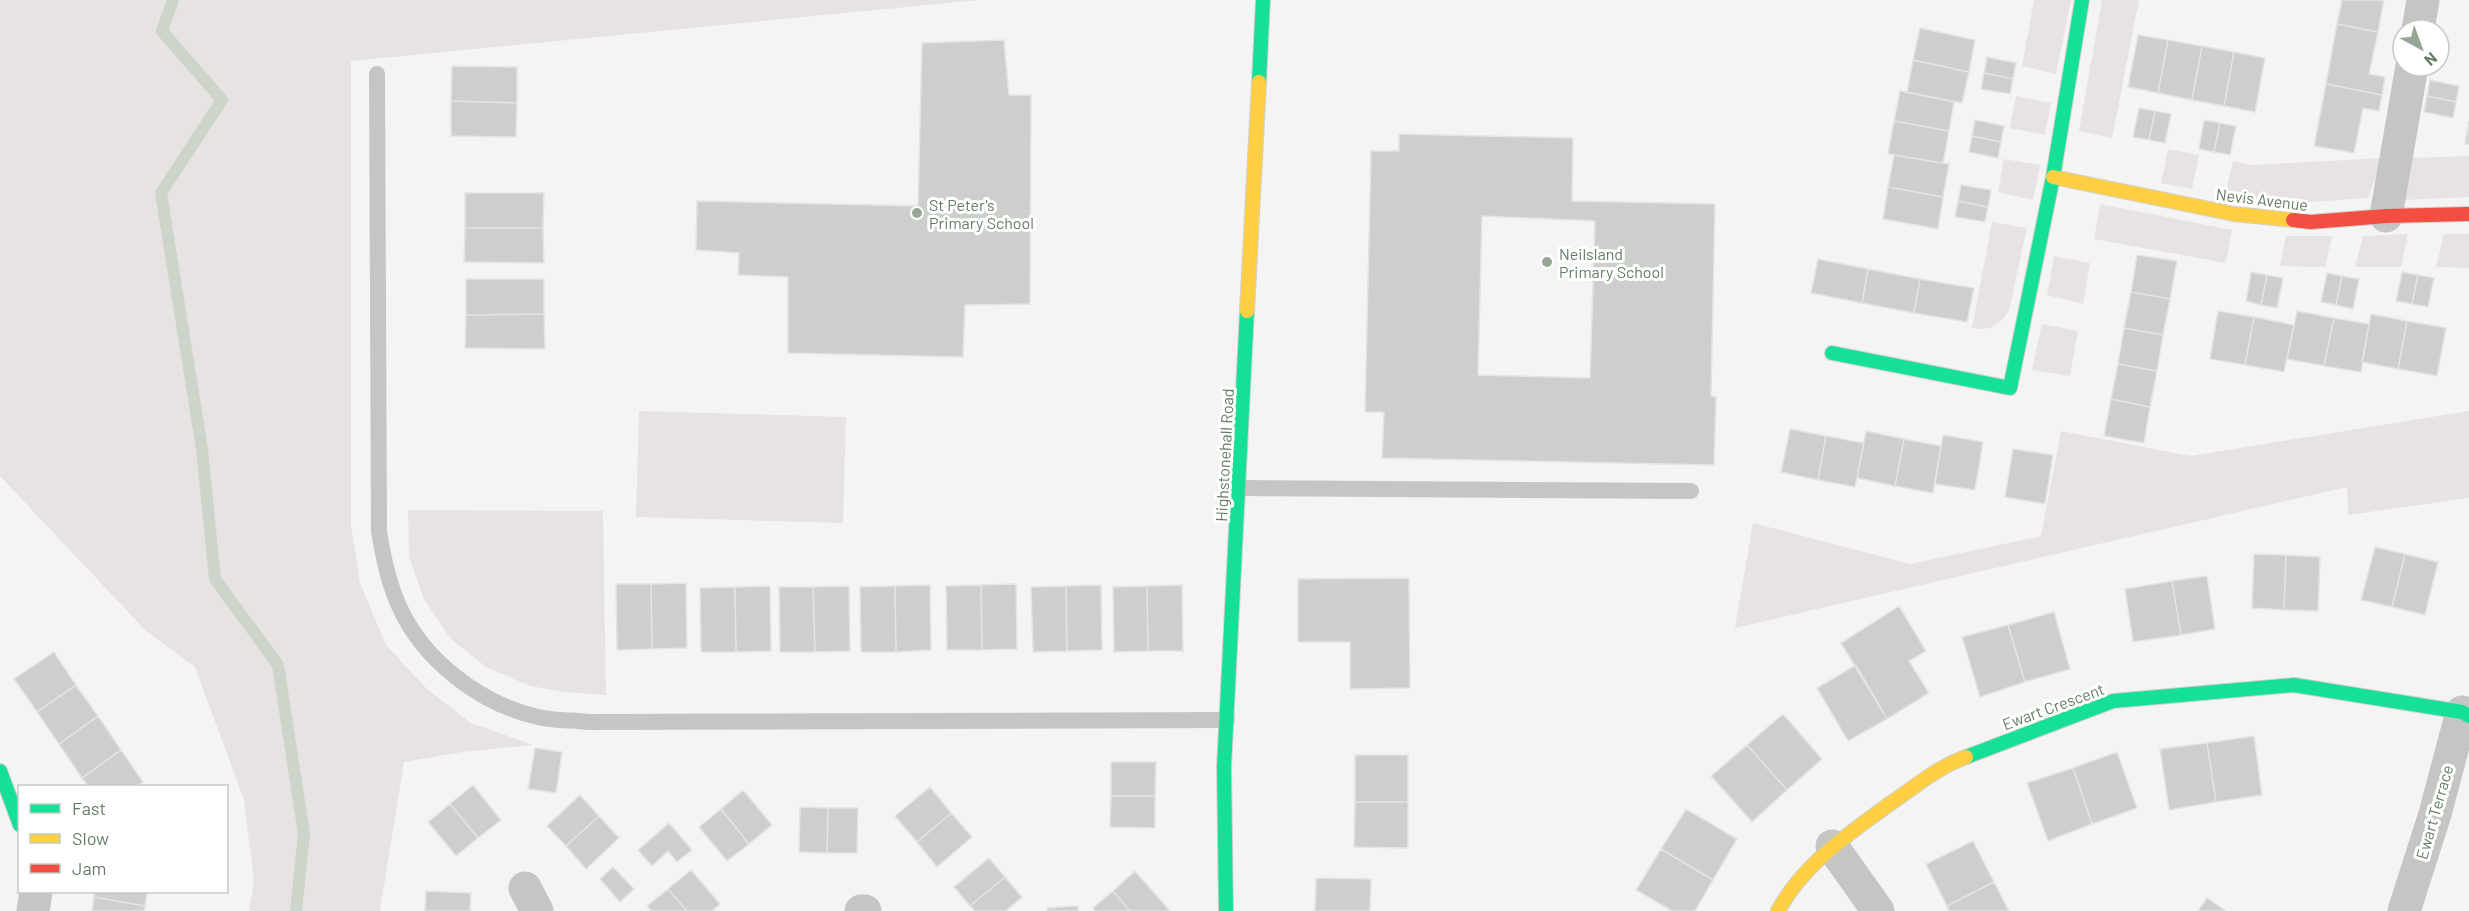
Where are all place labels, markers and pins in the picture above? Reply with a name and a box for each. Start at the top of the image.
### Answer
place label: St Peter's Primary School [929,195,1034,232]
marker: St Peter's Primary School [910,206,924,220]
place label: Neilsland Primary School [1559,244,1664,281]
marker: Neilsland Primary School [1540,255,1554,269]

